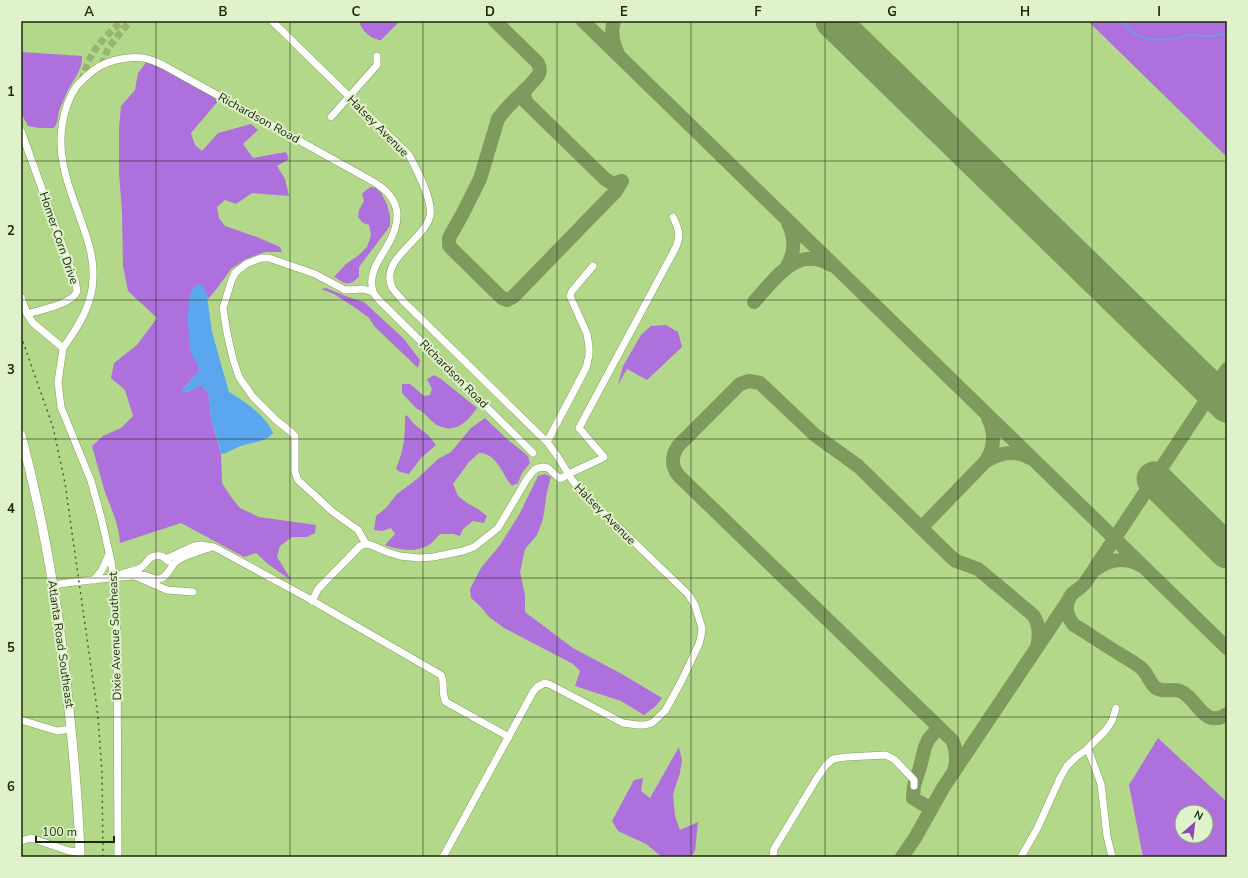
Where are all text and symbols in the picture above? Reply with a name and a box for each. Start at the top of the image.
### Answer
text: A [84,3,94,21]
text: B [219,3,228,21]
text: C [352,3,361,21]
text: D [485,3,495,21]
text: E [620,3,628,21]
text: F [754,3,762,21]
text: G [887,3,897,21]
text: H [1020,3,1030,21]
text: I [1157,3,1161,21]
text: 1 [7,83,15,101]
street label: Richardson Road [215,89,303,147]
street label: Halsey Avenue [344,92,412,160]
street label: Homer Corn Drive [36,190,82,286]
text: 2 [7,222,15,240]
street label: Richardson Road [416,336,492,412]
text: 3 [7,361,15,379]
street label: Halsey Avenue [571,480,639,548]
text: 4 [7,500,15,518]
street label: Dixie Avenue Southeast [105,571,125,701]
street label: Atlanta Road Southeast [44,579,78,710]
text: 5 [7,639,15,657]
text: 6 [7,778,15,796]
north arrow [1174,804,1214,844]
text: N [1191,807,1206,824]
scale bar [36,818,114,844]
text: 100 m [42,824,77,840]

